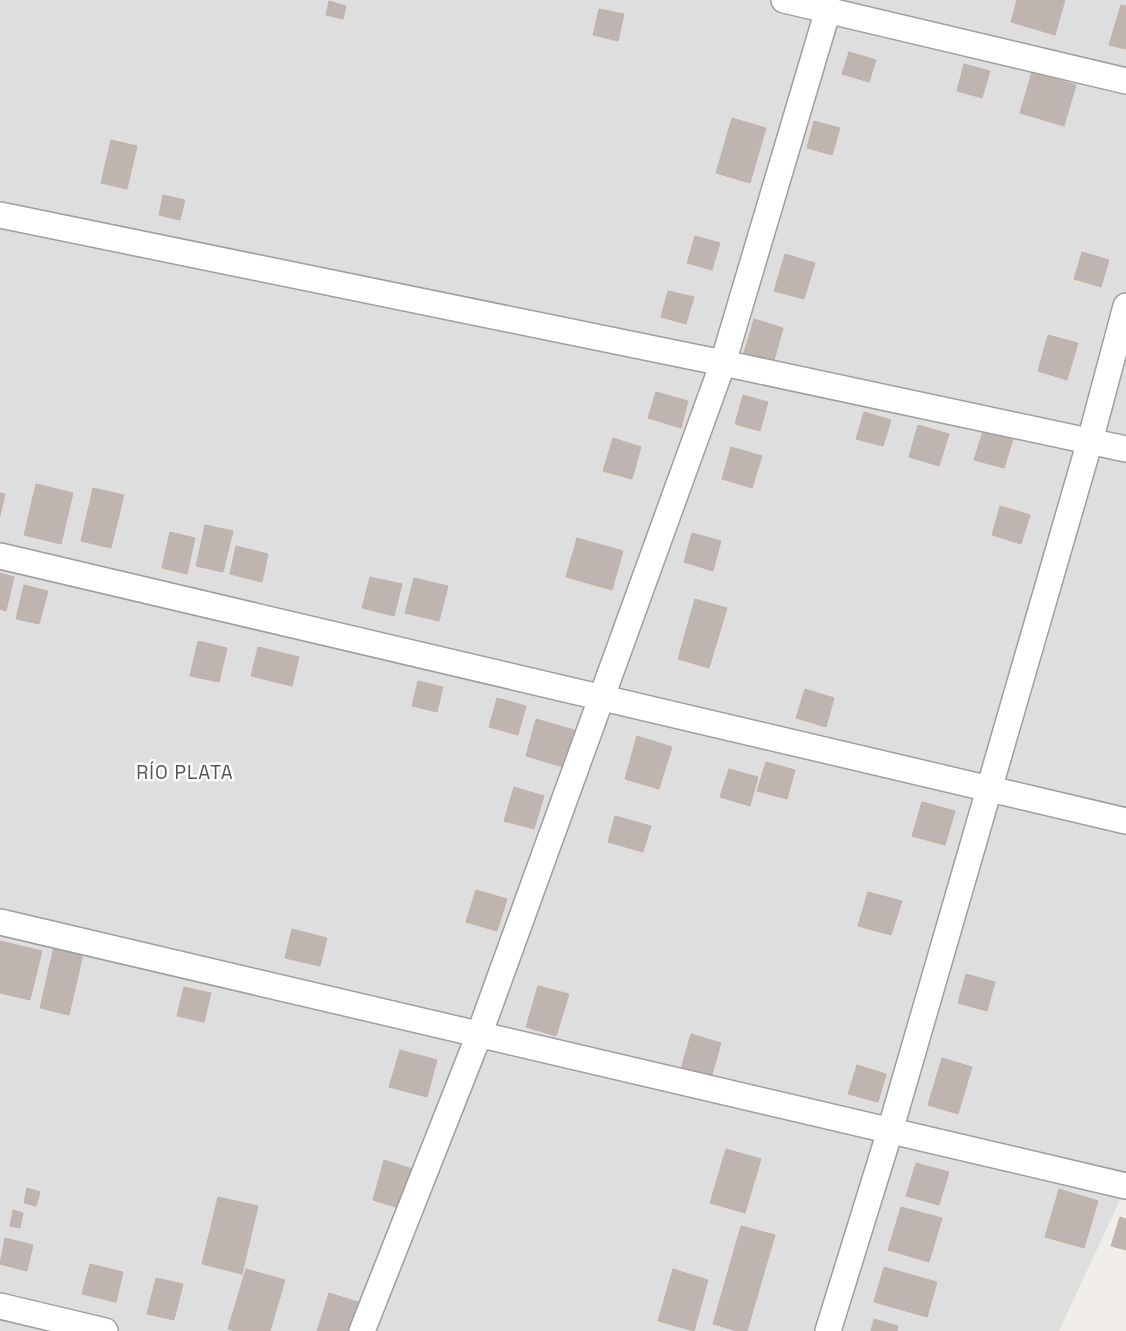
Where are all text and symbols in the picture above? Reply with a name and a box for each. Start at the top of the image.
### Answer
district label: RÍO PLATA [136,760,234,785]

